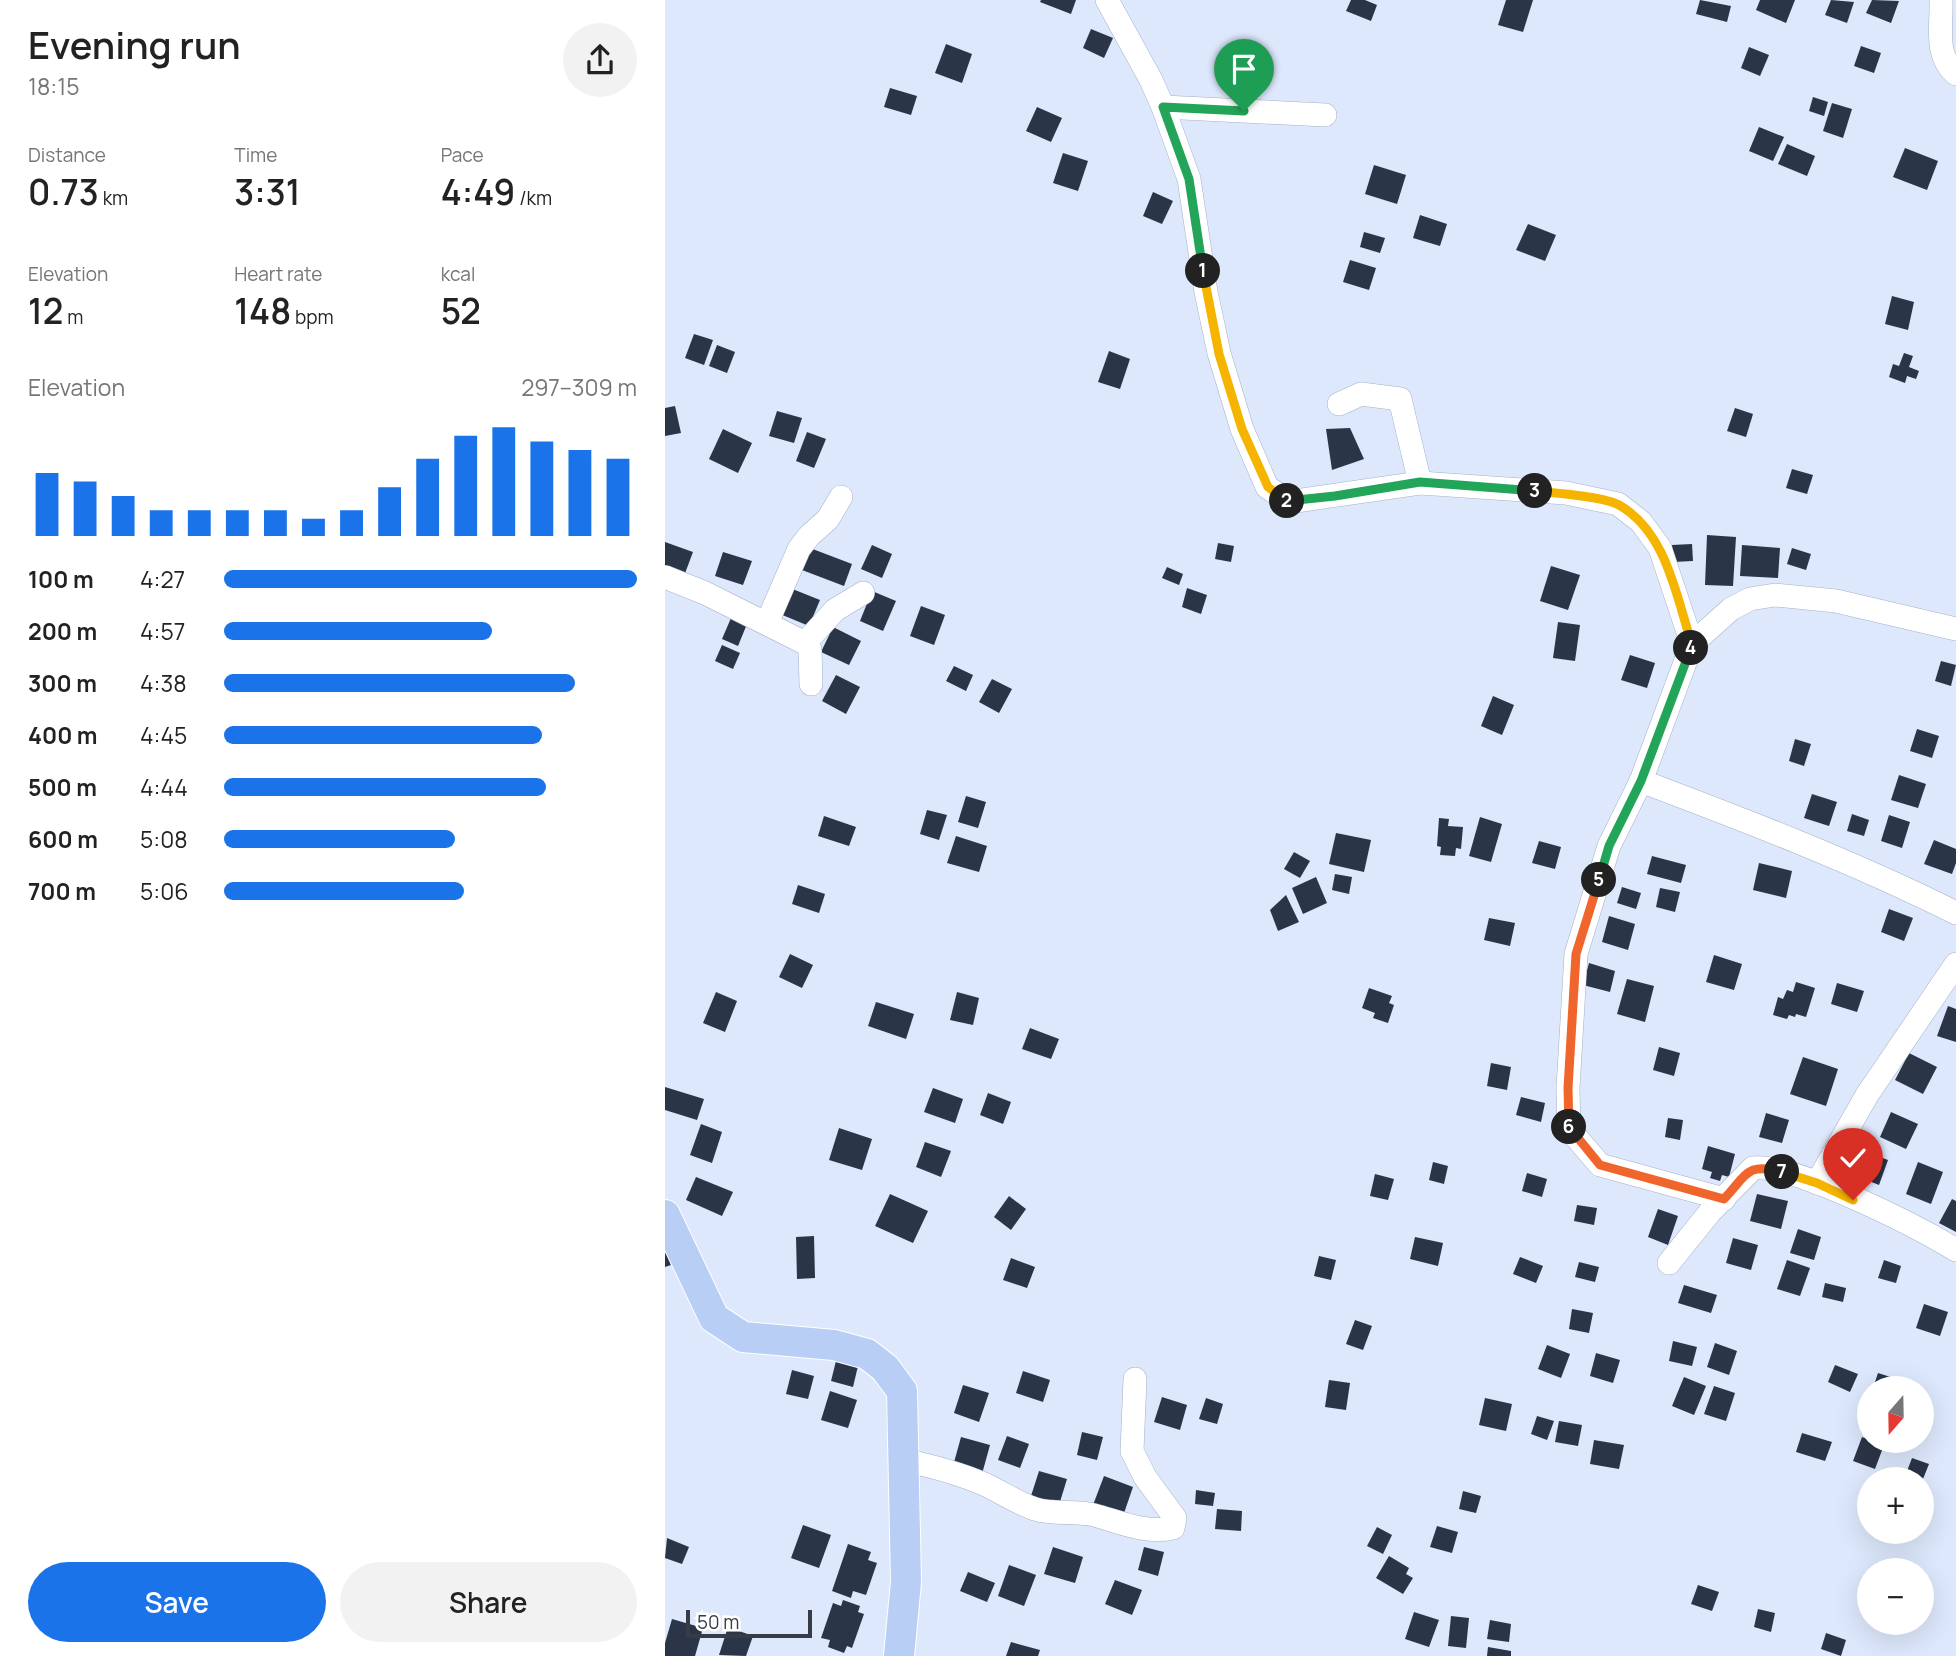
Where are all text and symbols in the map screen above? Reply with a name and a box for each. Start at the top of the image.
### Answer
text: Evening run [28,18,241,70]
button: share [563,23,637,97]
pin [1214,39,1274,111]
icon: arrive [1225,50,1263,88]
text: 18:15 [28,70,79,102]
text: Distance [28,142,106,168]
text: Time [234,142,277,168]
text: Pace [441,142,484,168]
text: 0.73 [28,168,99,216]
text: 3:31 [234,168,301,216]
text: 4:49 [441,168,515,216]
text: km [99,185,128,211]
text: /km [515,185,552,211]
pin: 1 [1185,254,1221,288]
text: 1 [1198,257,1207,283]
text: Elevation [28,261,108,287]
text: Heart rate [234,261,322,287]
text: kcal [441,261,475,287]
text: 12 [28,287,63,335]
text: 148 [234,287,291,335]
text: 52 [441,287,481,335]
text: m [63,304,83,330]
text: bpm [291,304,334,330]
text: Elevation [28,371,125,403]
text: 297–309 m [521,371,637,403]
pin: 3 [1517,474,1553,508]
text: 3 [1529,477,1540,503]
pin: 2 [1269,484,1305,518]
text: 2 [1281,487,1292,513]
text: 100 m [28,563,94,595]
text: 4:27 [140,563,185,595]
text: 200 m [28,615,97,647]
text: 4:57 [140,615,185,647]
pin: 4 [1674,630,1709,666]
text: 4 [1685,634,1696,660]
text: 300 m [28,667,97,699]
text: 4:38 [140,667,187,699]
text: 400 m [28,719,98,751]
text: 4:45 [140,719,187,751]
text: 500 m [28,771,97,803]
text: 4:44 [140,771,188,803]
text: 600 m [28,823,98,855]
text: 5:08 [140,823,188,855]
pin: 5 [1581,862,1616,898]
text: 5 [1593,866,1604,892]
text: 700 m [28,875,96,907]
text: 5:06 [140,875,188,907]
pin: 6 [1551,1110,1587,1144]
text: 6 [1563,1113,1574,1139]
pin [1823,1128,1883,1200]
icon: check [1834,1139,1872,1177]
pin: 7 [1765,1154,1799,1190]
text: 7 [1776,1158,1787,1184]
north arrow [1857,1376,1934,1452]
map controls [1857,1376,1934,1635]
button: + [1857,1467,1934,1544]
button: − [1857,1558,1934,1635]
button: Save [28,1562,326,1642]
button: Share [340,1562,637,1642]
scale bar [686,1607,812,1639]
text: 50 m [697,1609,739,1635]

